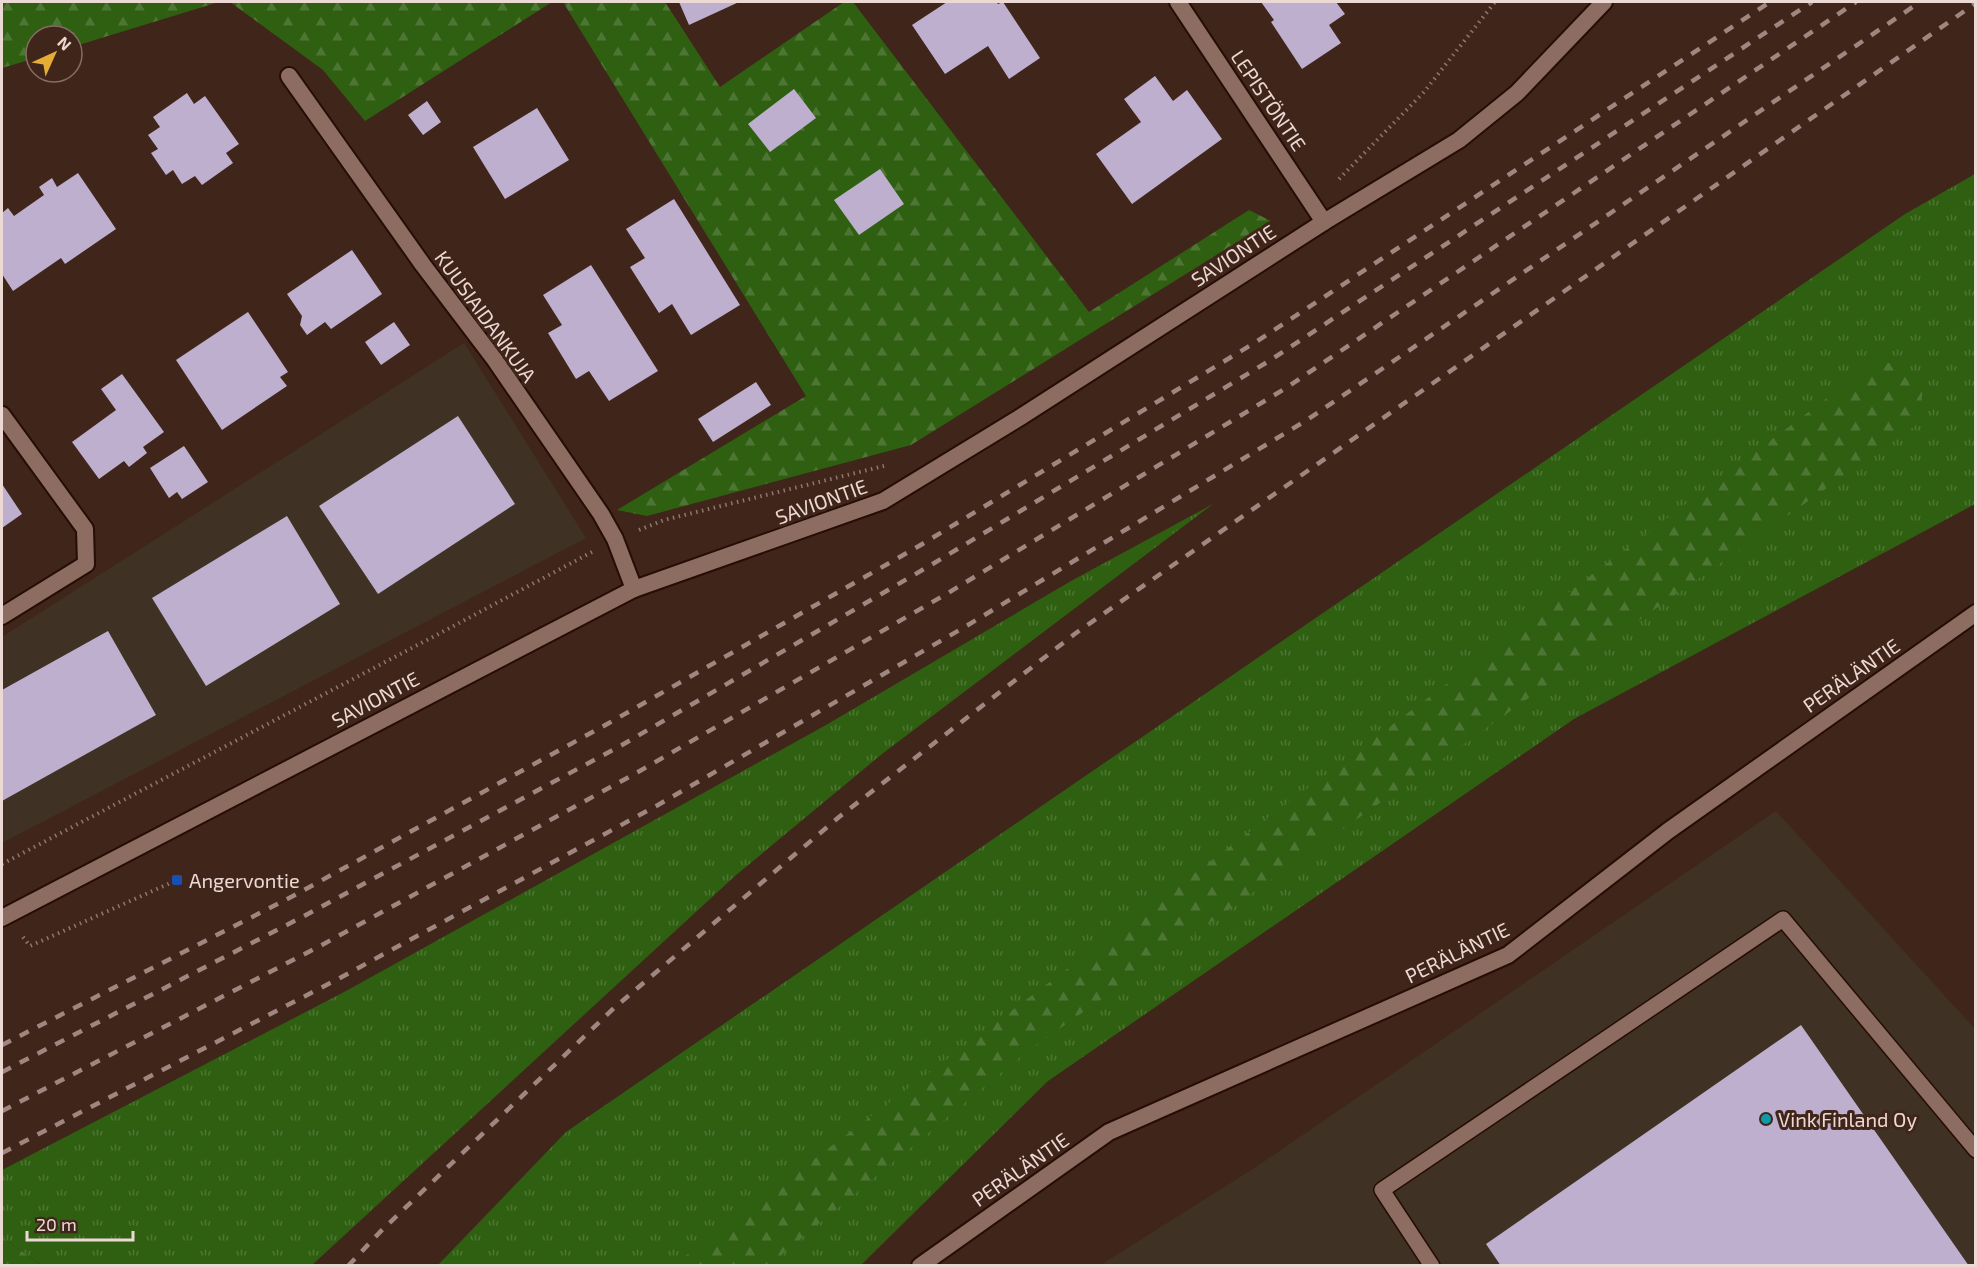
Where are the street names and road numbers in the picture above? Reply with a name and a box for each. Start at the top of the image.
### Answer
street label: LEPISTÖNTIE [1226,45,1312,155]
street label: SAVIONTIE [1186,219,1280,291]
street label: KUUSIAIDANKUJA [430,246,542,387]
street label: SAVIONTIE [772,473,870,529]
street label: PERÄLÄNTIE [1798,633,1904,717]
street label: SAVIONTIE [327,666,423,732]
street label: PERÄLÄNTIE [1401,917,1513,987]
street label: PERÄLÄNTIE [967,1127,1073,1211]

